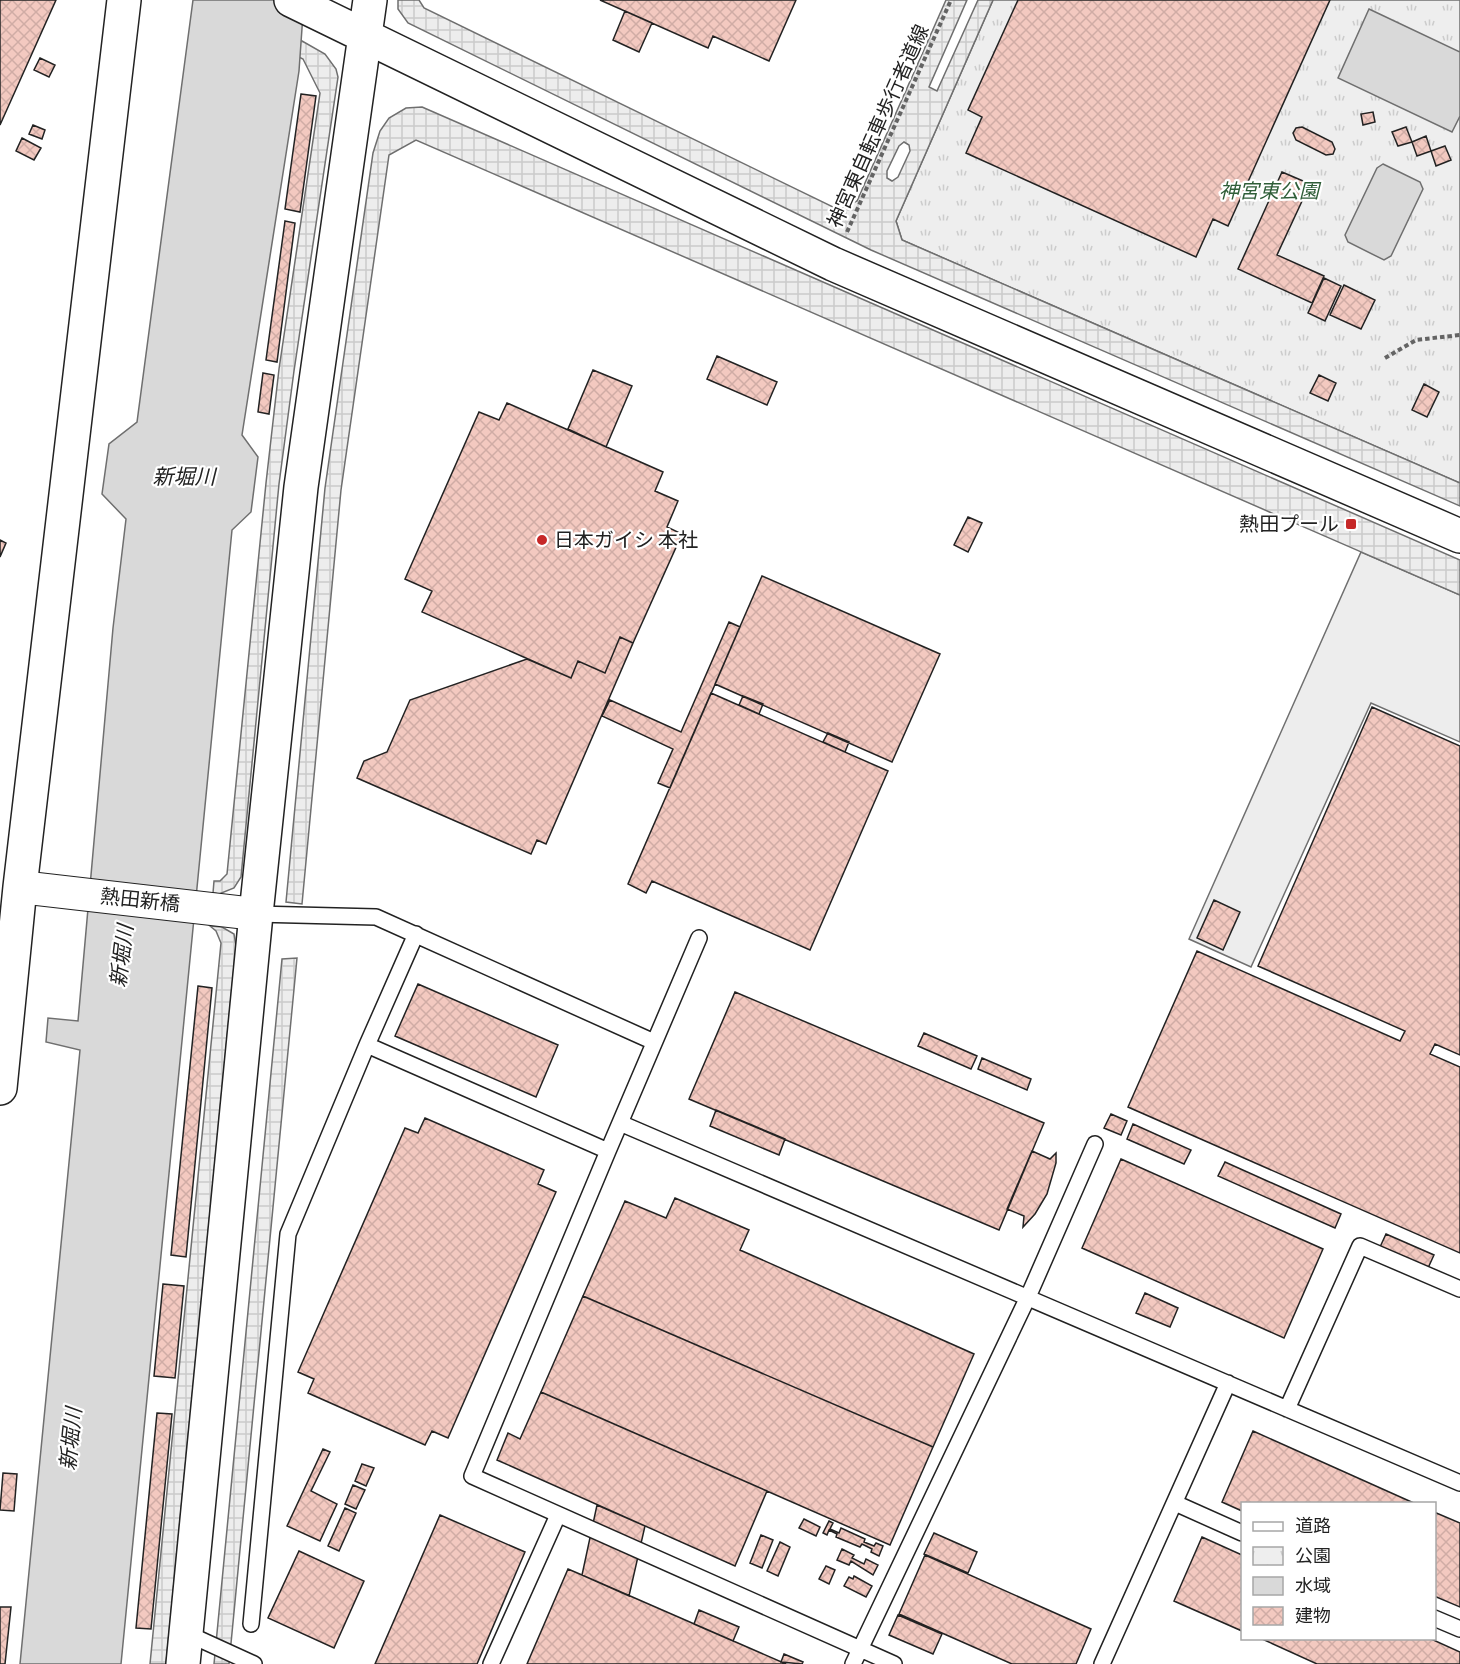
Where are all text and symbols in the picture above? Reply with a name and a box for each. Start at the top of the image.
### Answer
street label: 神宮東自転車歩行者道線 [822,21,934,231]
park label: 神宮東公園 [1219,179,1322,203]
water label: 新堀川 [153,464,217,490]
place label: 熱田プール [1239,512,1339,536]
marker: 熱田プール [1344,517,1358,531]
place label: 日本ガイシ 本社 [554,528,698,552]
marker: 日本ガイシ 本社 [535,533,549,547]
street label: 熱田新橋 [99,884,181,916]
water label: 新堀川 [105,921,139,989]
water label: 新堀川 [55,1404,87,1472]
legend [1241,1502,1436,1640]
text: 道路 [1295,1515,1331,1537]
text: 公園 [1295,1545,1331,1567]
text: 水域 [1295,1575,1331,1597]
text: 建物 [1295,1605,1331,1627]

